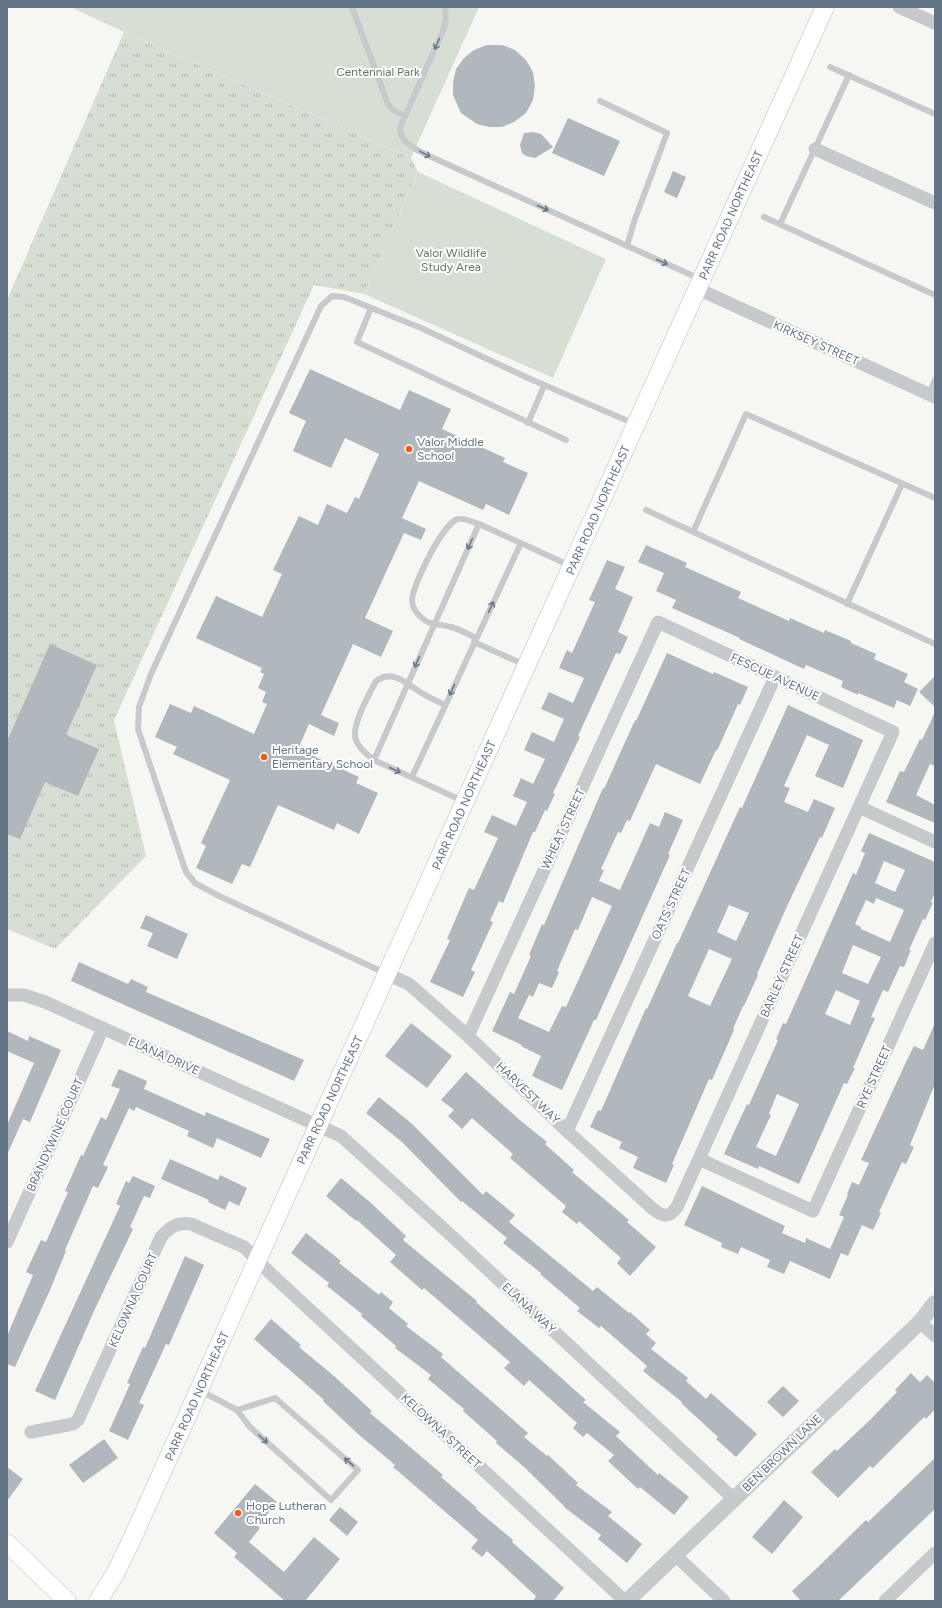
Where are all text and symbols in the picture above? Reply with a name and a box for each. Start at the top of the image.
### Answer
one-way arrow [433,38,440,50]
park label: Centennial Park [336,65,420,79]
street label: PARR ROAD NORTHEAST [696,148,766,282]
one-way arrow [419,151,431,158]
one-way arrow [537,205,549,212]
park label: Valor Wildlife Study Area [416,246,487,274]
one-way arrow [655,258,667,266]
street label: KIRKSEY STREET [771,318,861,368]
place label: Valor Middle School [417,435,484,463]
street label: PARR ROAD NORTHEAST [563,443,633,577]
marker: Valor Middle School [404,444,414,454]
one-way arrow [466,537,474,549]
one-way arrow [488,601,495,613]
street label: FESCUE AVENUE [728,650,822,704]
one-way arrow [413,656,420,668]
one-way arrow [448,684,455,696]
street label: PARR ROAD NORTHEAST [429,738,499,872]
place label: Heritage Elementary School [272,743,373,771]
marker: Heritage Elementary School [259,752,269,762]
one-way arrow [388,767,400,774]
street label: WHEAT STREET [538,786,588,872]
street label: OATS STREET [648,866,694,942]
street label: BARLEY STREET [758,932,807,1019]
street label: PARR ROAD NORTHEAST [294,1033,366,1166]
street label: ELANA DRIVE [126,1034,202,1078]
street label: RYE STREET [854,1043,894,1111]
street label: HARVEST WAY [493,1059,563,1128]
street label: BRANDYWINE COURT [24,1076,86,1194]
street label: KELOWNA COURT [106,1250,160,1349]
street label: ELANA WAY [499,1280,559,1337]
street label: PARR ROAD NORTHEAST [162,1329,232,1463]
street label: KELOWNA STREET [398,1390,484,1472]
street label: BEN BROWN LANE [739,1411,825,1495]
one-way arrow [258,1434,268,1443]
one-way arrow [343,1458,354,1467]
place label: Hope Lutheran Church [246,1499,326,1527]
marker: Hope Lutheran Church [233,1508,243,1518]

